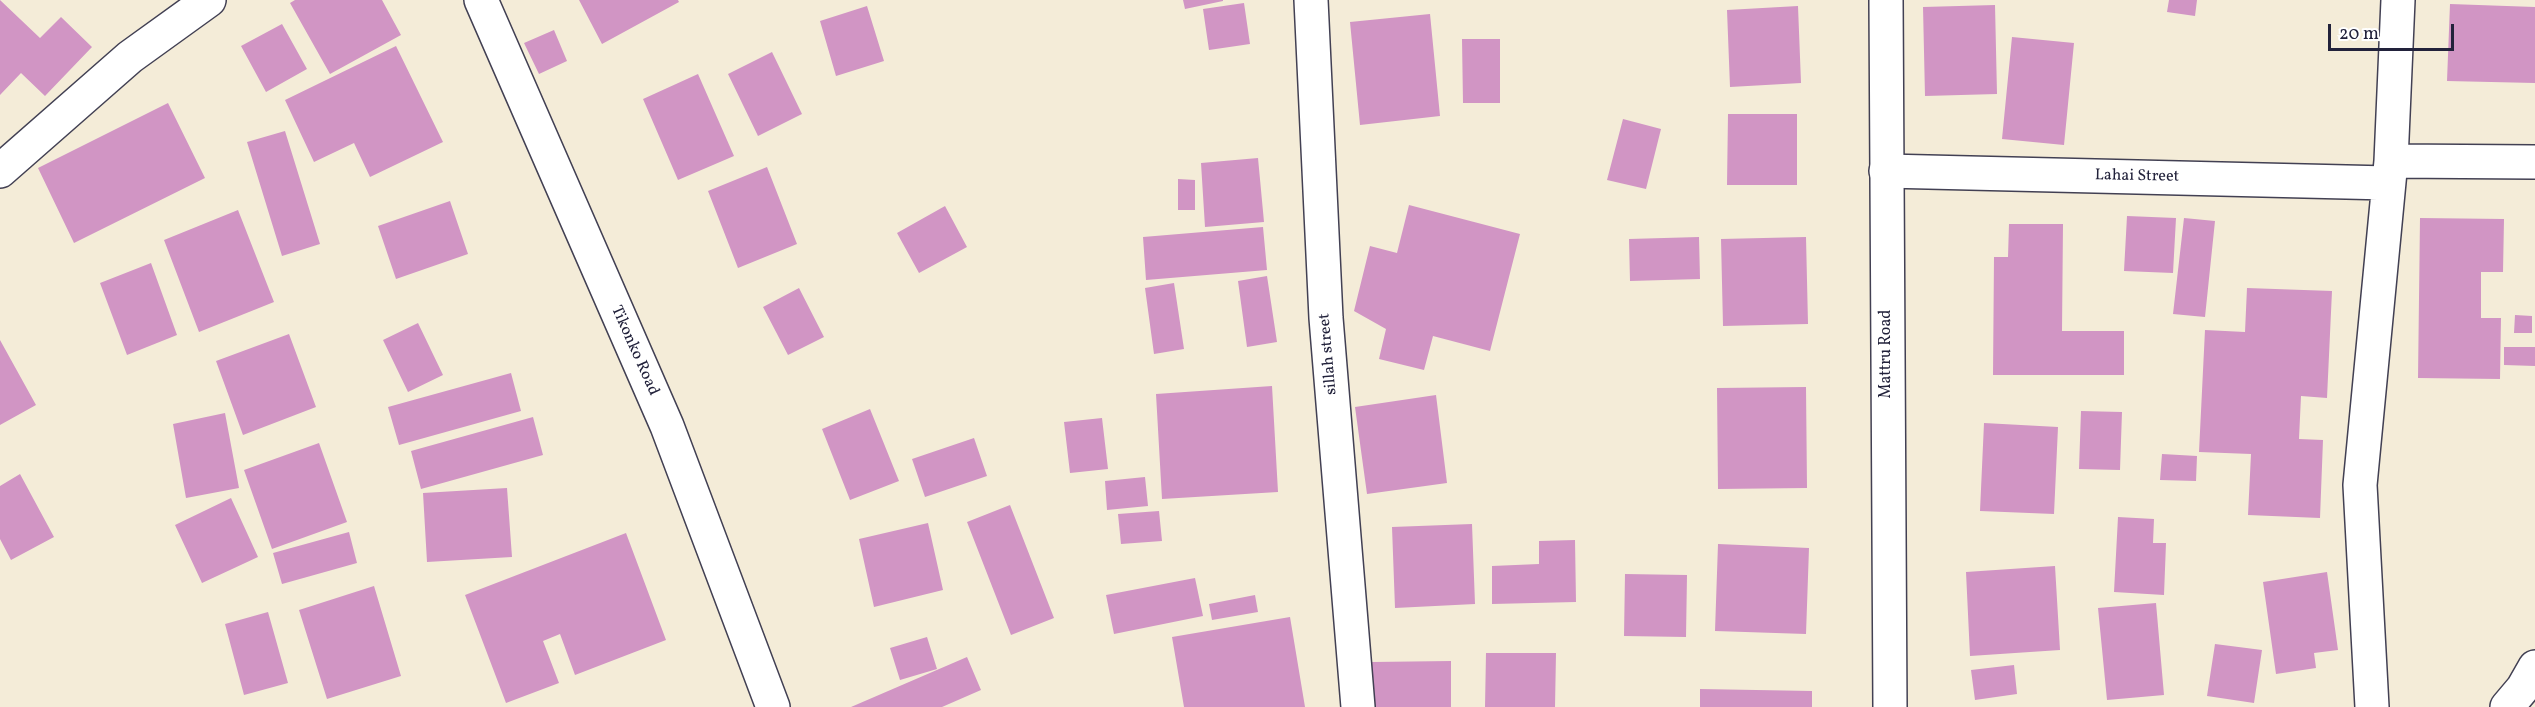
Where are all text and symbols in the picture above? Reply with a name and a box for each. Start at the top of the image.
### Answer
scale bar [2331,12,2457,50]
text: 20 m [2339,22,2379,47]
street label: Lahai Street [2095,167,2179,187]
street label: Tikonko Road [606,303,662,399]
street label: Mattru Road [1877,310,1897,398]
street label: sillah street [1316,312,1342,396]

